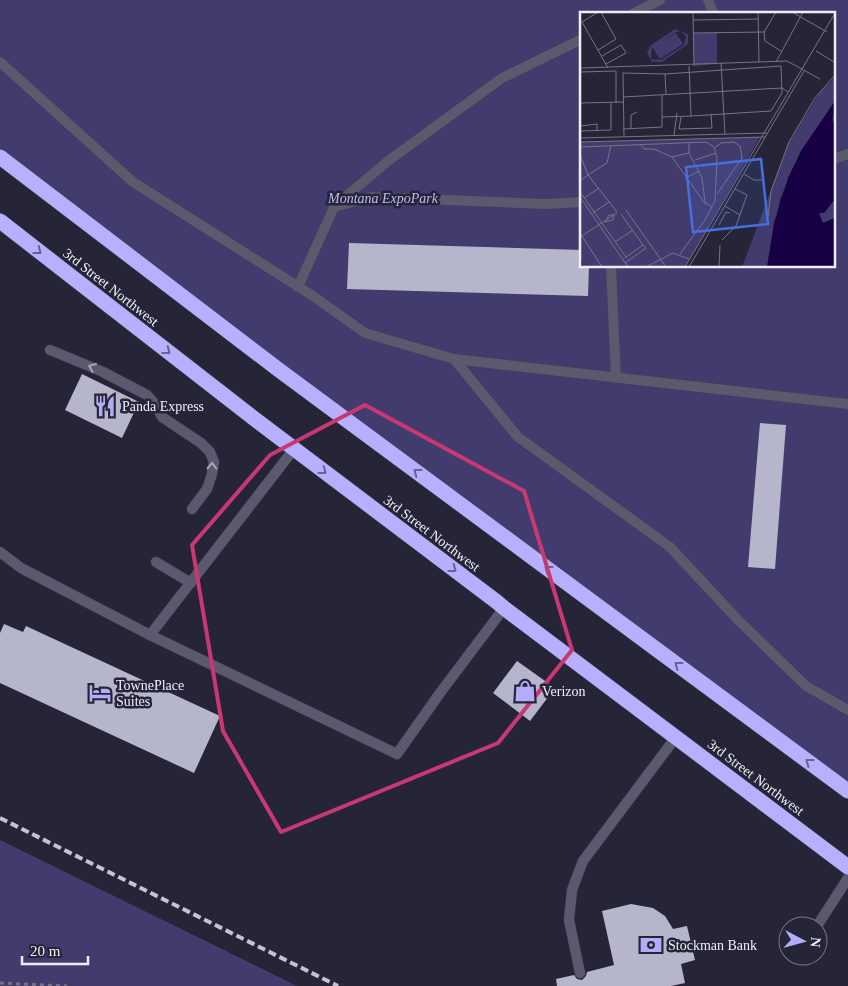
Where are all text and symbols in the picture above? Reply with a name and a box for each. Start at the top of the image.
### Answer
inset map [580,12,836,268]
park label: Montana ExpoPark [327,191,439,206]
one-way arrow [33,246,42,255]
street label: 3rd Street Northwest [60,246,161,329]
one-way arrow [161,345,171,354]
one-way arrow [88,363,97,373]
restaurant icon: Panda Express [92,393,118,419]
place label: Panda Express [122,399,204,414]
one-way arrow [207,462,217,470]
one-way arrow [317,466,326,474]
one-way arrow [413,469,423,478]
street label: 3rd Street Northwest [381,492,483,575]
one-way arrow [447,563,457,572]
one-way arrow [545,566,554,574]
one-way arrow [675,663,684,671]
place label: TownePlace Suites [116,678,184,709]
shop icon: Verizon [512,678,538,704]
hotel icon: TownePlace Suites [87,680,113,706]
place label: Verizon [542,684,586,699]
street label: 3rd Street Northwest [705,736,807,819]
one-way arrow [805,759,815,768]
north arrow [778,916,828,966]
bank icon: Stockman Bank [638,932,664,958]
scale bar [22,934,89,966]
text: N [807,936,823,948]
place label: Stockman Bank [668,938,757,953]
text: 20 m [30,943,61,959]

